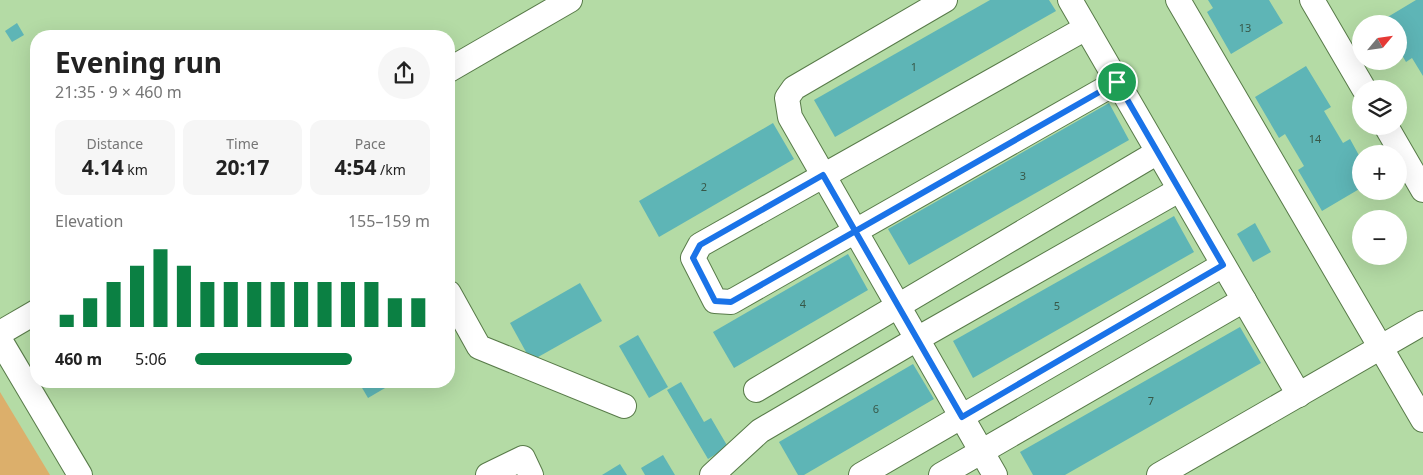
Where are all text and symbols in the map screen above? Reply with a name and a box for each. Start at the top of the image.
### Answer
north arrow [1352,15,1408,70]
map controls [1352,15,1407,265]
house number: 13 [1239,20,1251,35]
text: Evening run [55,43,222,81]
button: share [378,47,430,99]
house number: 1 [911,59,917,74]
pin [1096,61,1138,103]
icon: arrive [1103,68,1131,96]
button: layers [1352,80,1407,135]
text: 21:35 · 9 × 460 m [55,81,182,103]
house number: 14 [1309,131,1322,146]
text: Distance [86,134,143,153]
text: Time [226,134,259,153]
text: Pace [355,134,386,153]
button: + [1352,145,1407,200]
text: 4.14 [82,153,124,181]
text: 20:17 [216,153,269,181]
text: 4:54 [334,153,376,181]
text: km [124,160,148,179]
text: /km [376,160,406,179]
house number: 3 [1020,168,1026,183]
house number: 2 [701,179,707,194]
text: Elevation [55,210,123,232]
text: 155–159 m [348,210,430,232]
button: − [1352,210,1407,265]
house number: 4 [800,296,807,311]
house number: 5 [1054,298,1060,313]
text: 460 m [55,348,102,370]
text: 5:06 [135,348,167,370]
house number: 7 [1148,393,1154,408]
house number: 6 [873,401,879,416]

